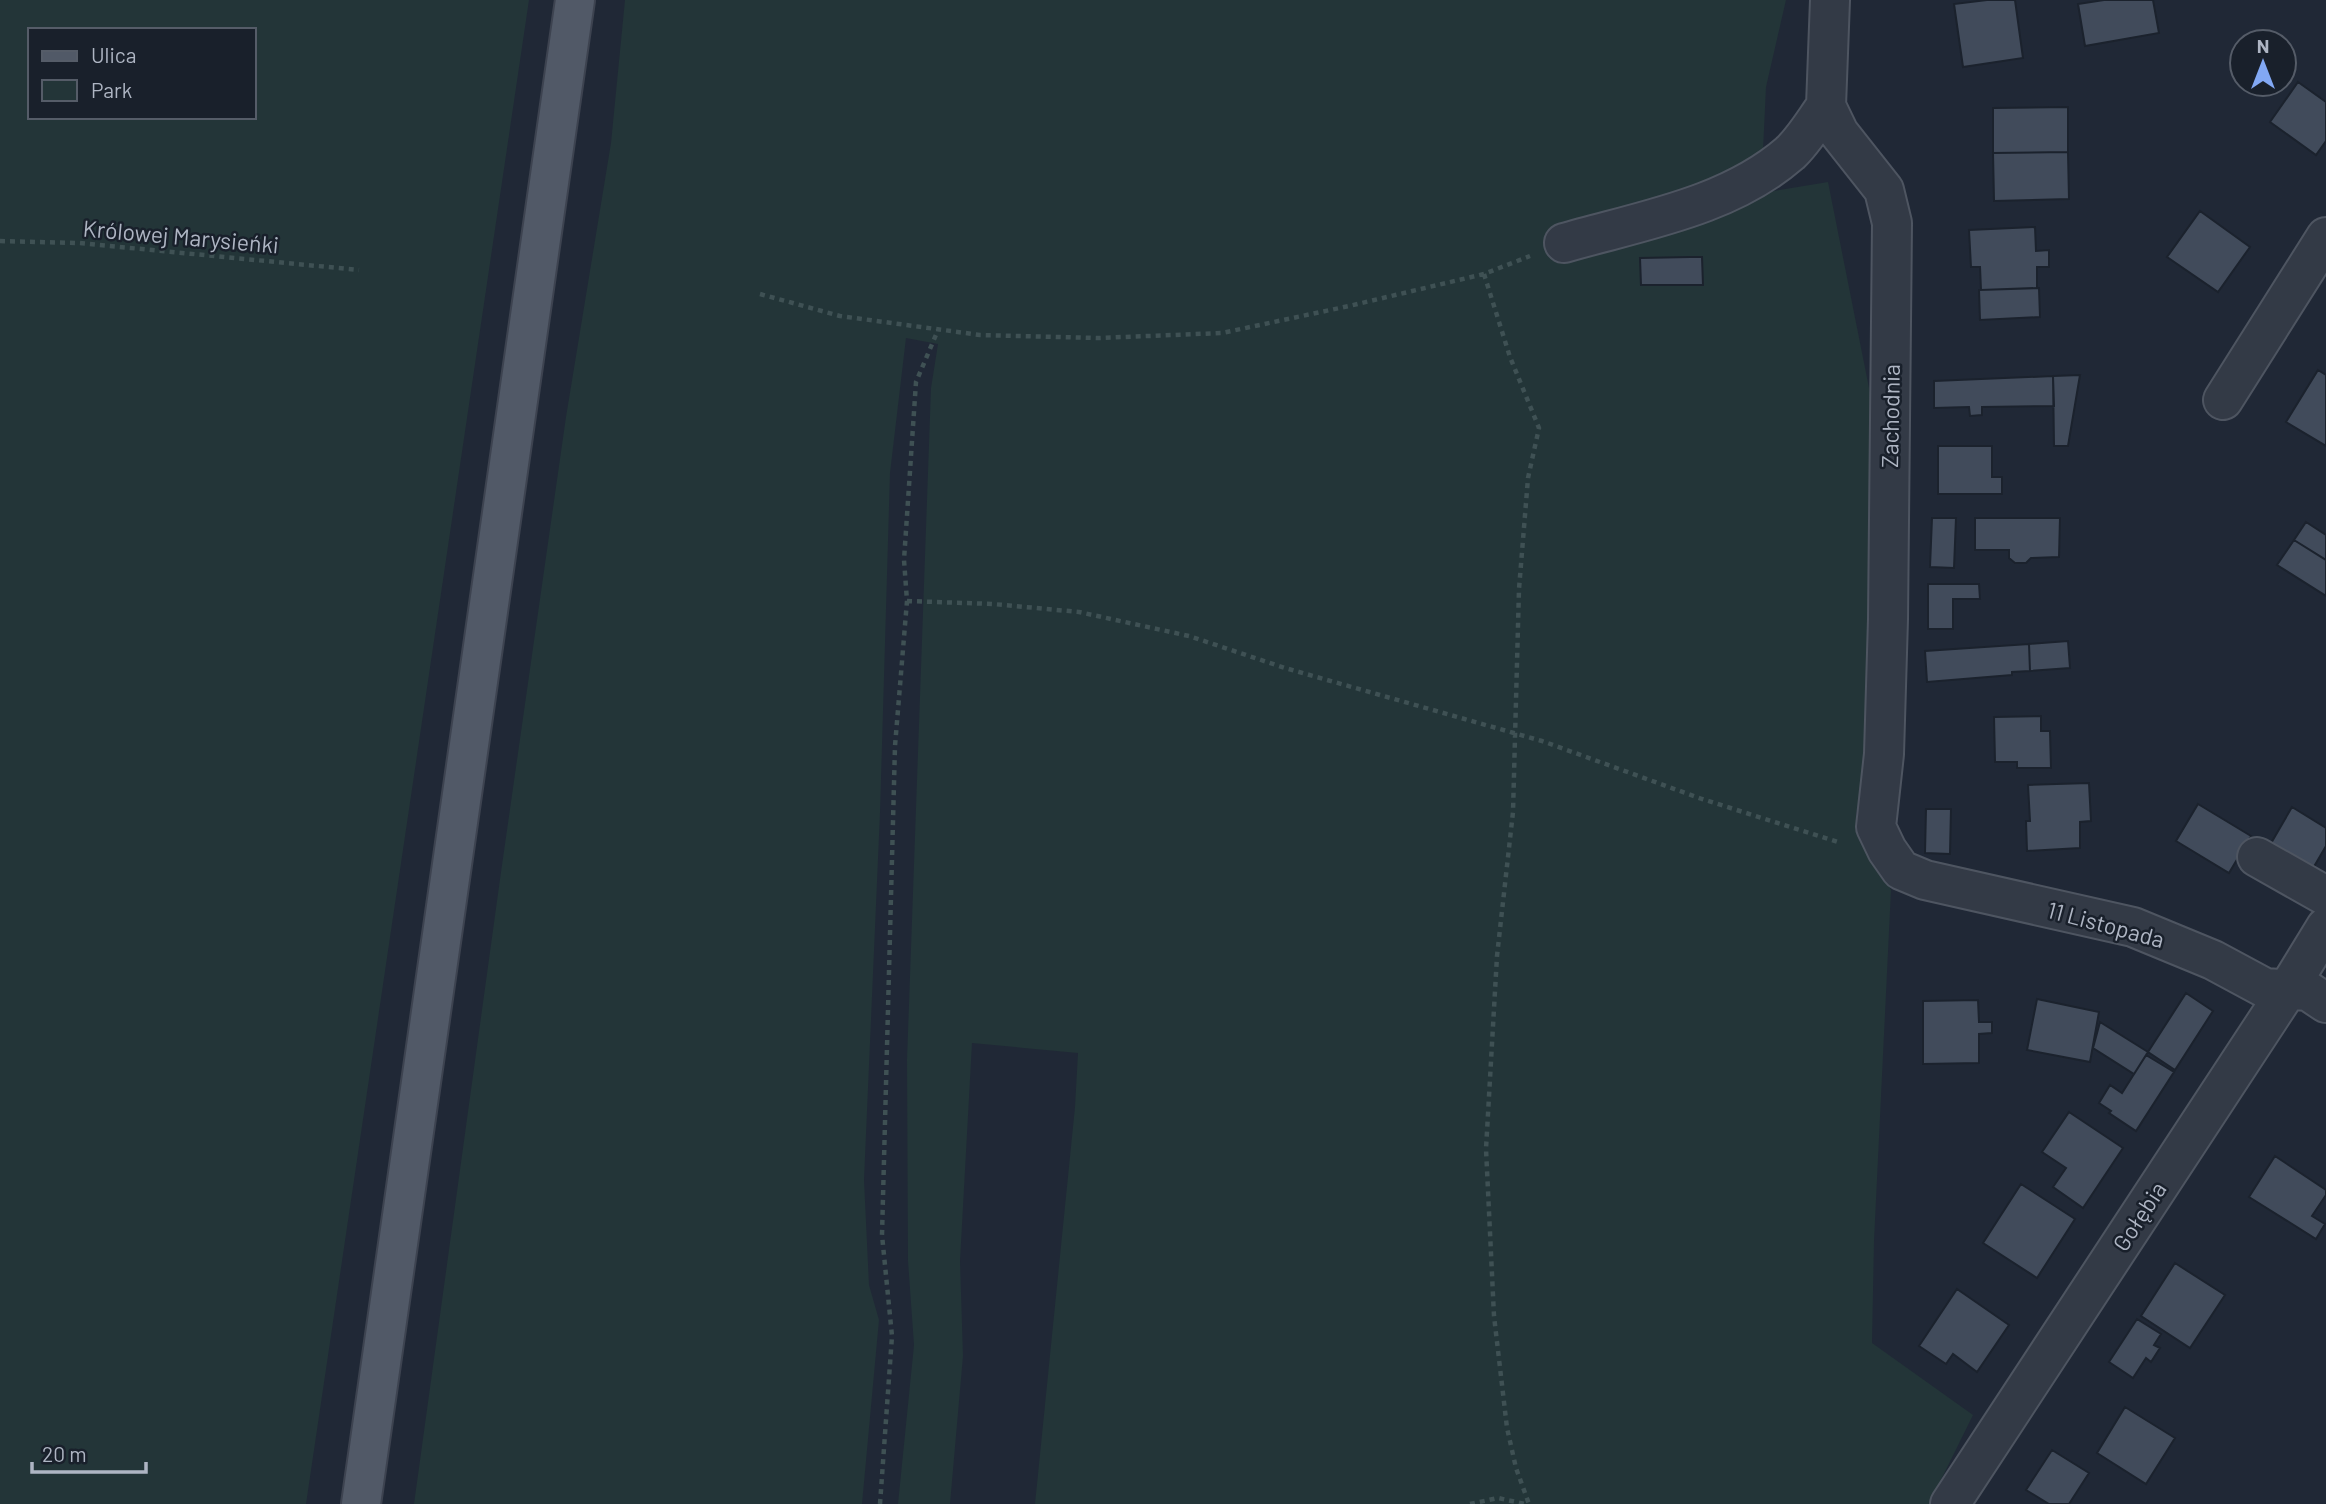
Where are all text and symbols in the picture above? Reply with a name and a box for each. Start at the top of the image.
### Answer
legend [28,28,256,119]
north arrow [2228,28,2298,98]
text: N [2257,34,2269,57]
text: Ulica [91,42,136,67]
text: Park [91,77,132,102]
street label: Królowej Marysieńki [82,213,280,259]
street label: Zachodnia [1875,364,1905,468]
street label: 11 Listopada [2044,895,2168,953]
street label: Gołębia [2106,1176,2172,1256]
scale bar [32,1430,145,1474]
text: 20 m [42,1441,87,1466]

